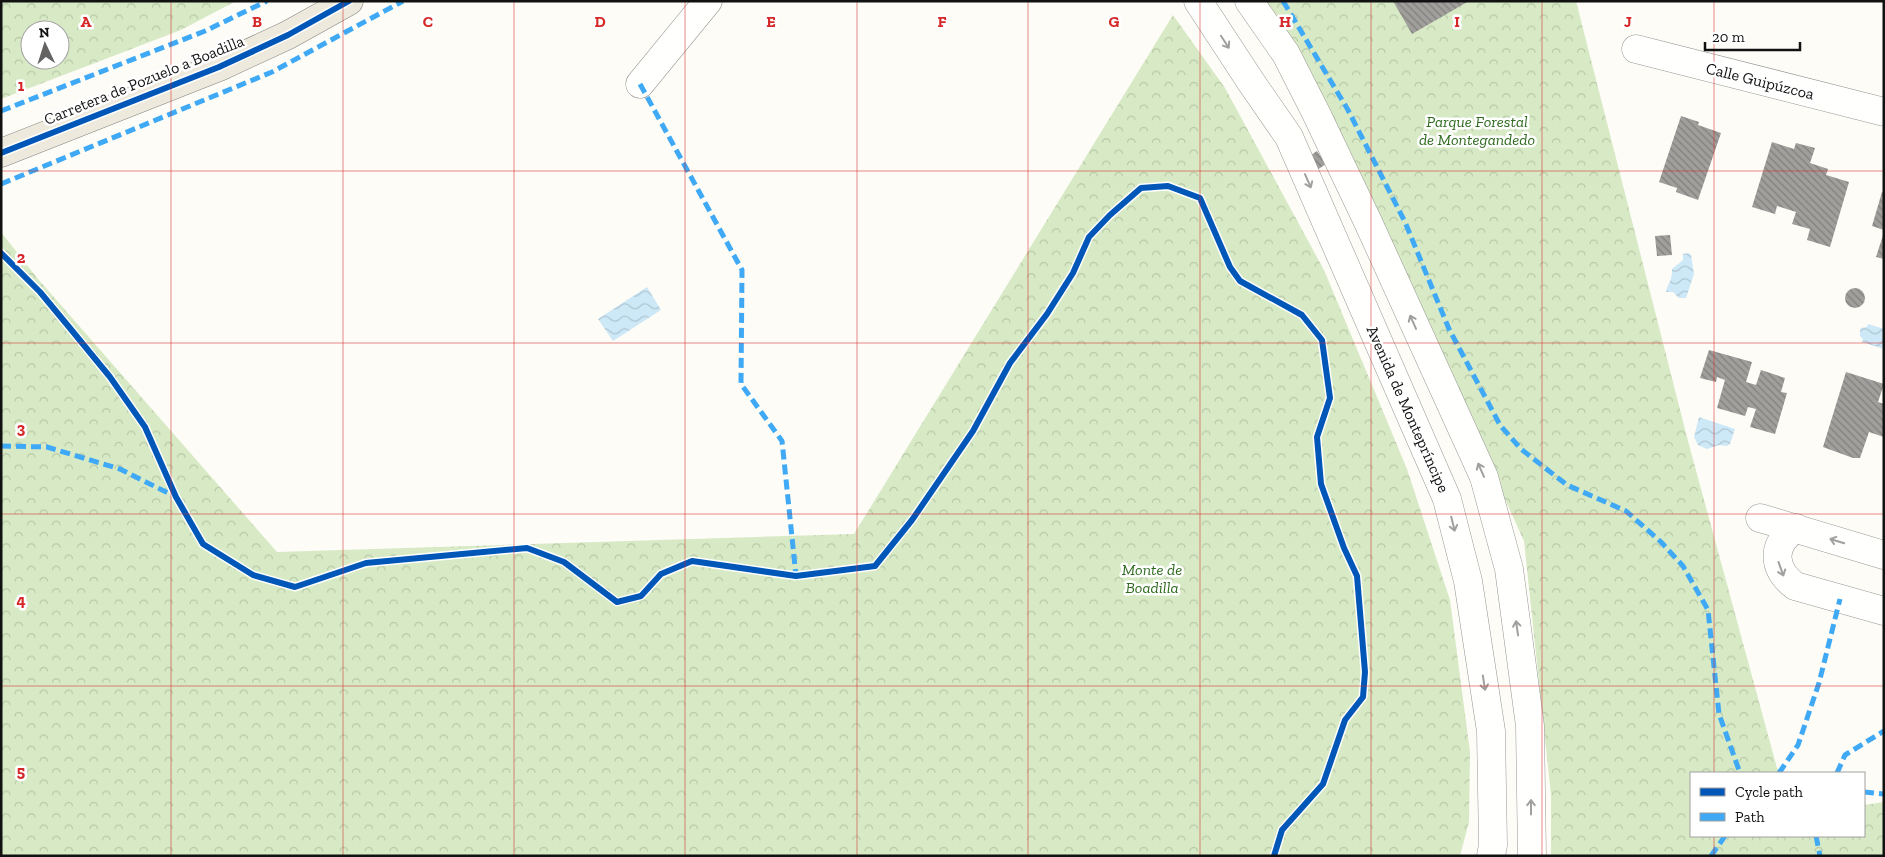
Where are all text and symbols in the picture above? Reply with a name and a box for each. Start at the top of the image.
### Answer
text: A [81,12,92,31]
text: B [252,12,262,31]
text: C [423,12,433,31]
text: D [594,12,606,31]
text: E [766,12,776,31]
text: F [937,12,947,31]
text: G [1109,12,1120,31]
text: H [1279,12,1291,31]
text: I [1454,12,1460,31]
text: J [1624,12,1632,31]
north arrow [20,20,70,70]
scale bar [1705,20,1800,52]
text: N [38,24,50,41]
text: 20 m [1712,28,1745,46]
street label: Carretera de Pozuelo a Boadilla [41,31,247,129]
one-way arrow [1220,35,1230,49]
street label: Calle Guipúzcoa [1704,58,1816,104]
text: 1 [18,76,25,95]
park label: Parque Forestal de Montegandedo [1419,112,1535,149]
one-way arrow [1304,173,1314,188]
text: 2 [17,248,26,267]
one-way arrow [1408,315,1418,330]
street label: Avenida de Montepríncipe [1363,323,1453,495]
text: 3 [17,419,26,438]
one-way arrow [1475,463,1485,478]
one-way arrow [1449,515,1459,531]
one-way arrow [1829,535,1845,545]
park label: Monte de Boadilla [1122,560,1182,597]
one-way arrow [1777,561,1786,576]
text: 4 [16,591,26,610]
one-way arrow [1512,620,1522,636]
one-way arrow [1479,675,1489,691]
text: 5 [17,762,25,781]
legend [1690,772,1865,837]
text: Cycle path [1735,783,1804,801]
one-way arrow [1526,799,1536,816]
text: Path [1735,808,1765,826]

